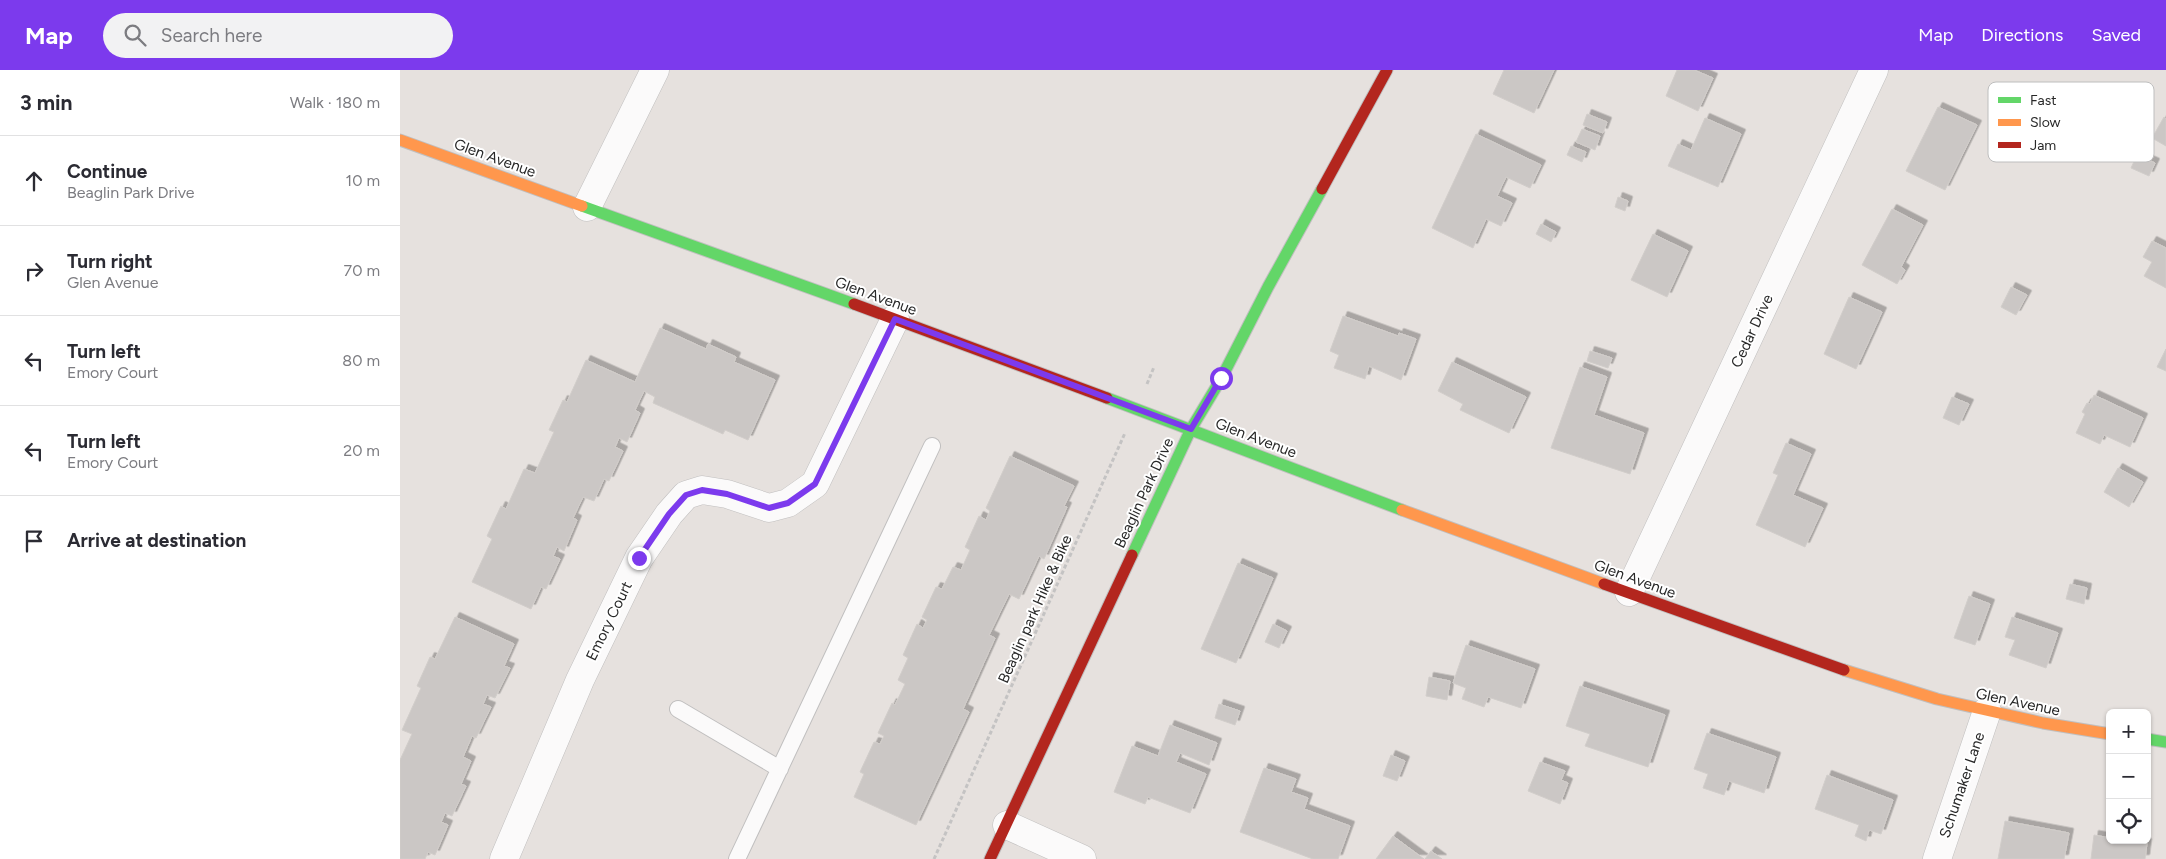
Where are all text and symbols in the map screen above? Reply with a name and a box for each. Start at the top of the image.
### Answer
search box [103,13,453,58]
text: Map [25,21,73,50]
icon: search [121,21,149,49]
text: Search here [161,24,262,47]
text: Map [1918,24,1953,46]
text: Directions [1981,24,2063,46]
text: Saved [2091,24,2141,46]
legend [1988,82,2154,162]
text: 3 min [20,90,72,115]
text: Fast [2030,92,2056,109]
text: Walk · 180 m [290,93,380,112]
text: Slow [2030,114,2061,131]
street label: Glen Avenue [452,135,538,181]
text: Jam [2030,137,2056,154]
text: Continue [67,160,147,183]
icon: ahead [20,167,48,195]
text: 10 m [346,171,380,190]
text: Beaglin Park Drive [67,183,195,202]
text: Turn right [67,250,153,273]
icon: right [20,257,48,285]
text: 70 m [344,261,380,280]
text: Glen Avenue [67,273,158,292]
street label: Glen Avenue [833,273,919,319]
street label: Cedar Drive [1727,291,1777,371]
text: Turn left [67,340,141,363]
icon: left [20,347,48,375]
text: 80 m [342,351,380,370]
text: Emory Court [67,363,158,382]
route start [1210,367,1233,390]
street label: Glen Avenue [1213,414,1299,462]
text: Turn left [67,430,141,453]
street label: Beaglin Park Drive [1111,435,1177,551]
icon: left [20,437,48,465]
text: 20 m [343,441,380,460]
text: Emory Court [67,453,158,472]
icon: arrive [20,527,48,555]
text: Arrive at destination [67,529,246,552]
street label: Beaglin park Hike & Bike [994,532,1076,686]
route end [628,547,651,570]
street label: Glen Avenue [1592,556,1678,602]
street label: Emory Court [582,578,636,663]
street label: Glen Avenue [1974,684,2062,720]
map controls [2106,709,2151,844]
button: + [2106,709,2151,754]
street label: Schumaker Lane [1935,730,1989,840]
button: − [2106,754,2151,799]
button: locate [2106,799,2151,844]

